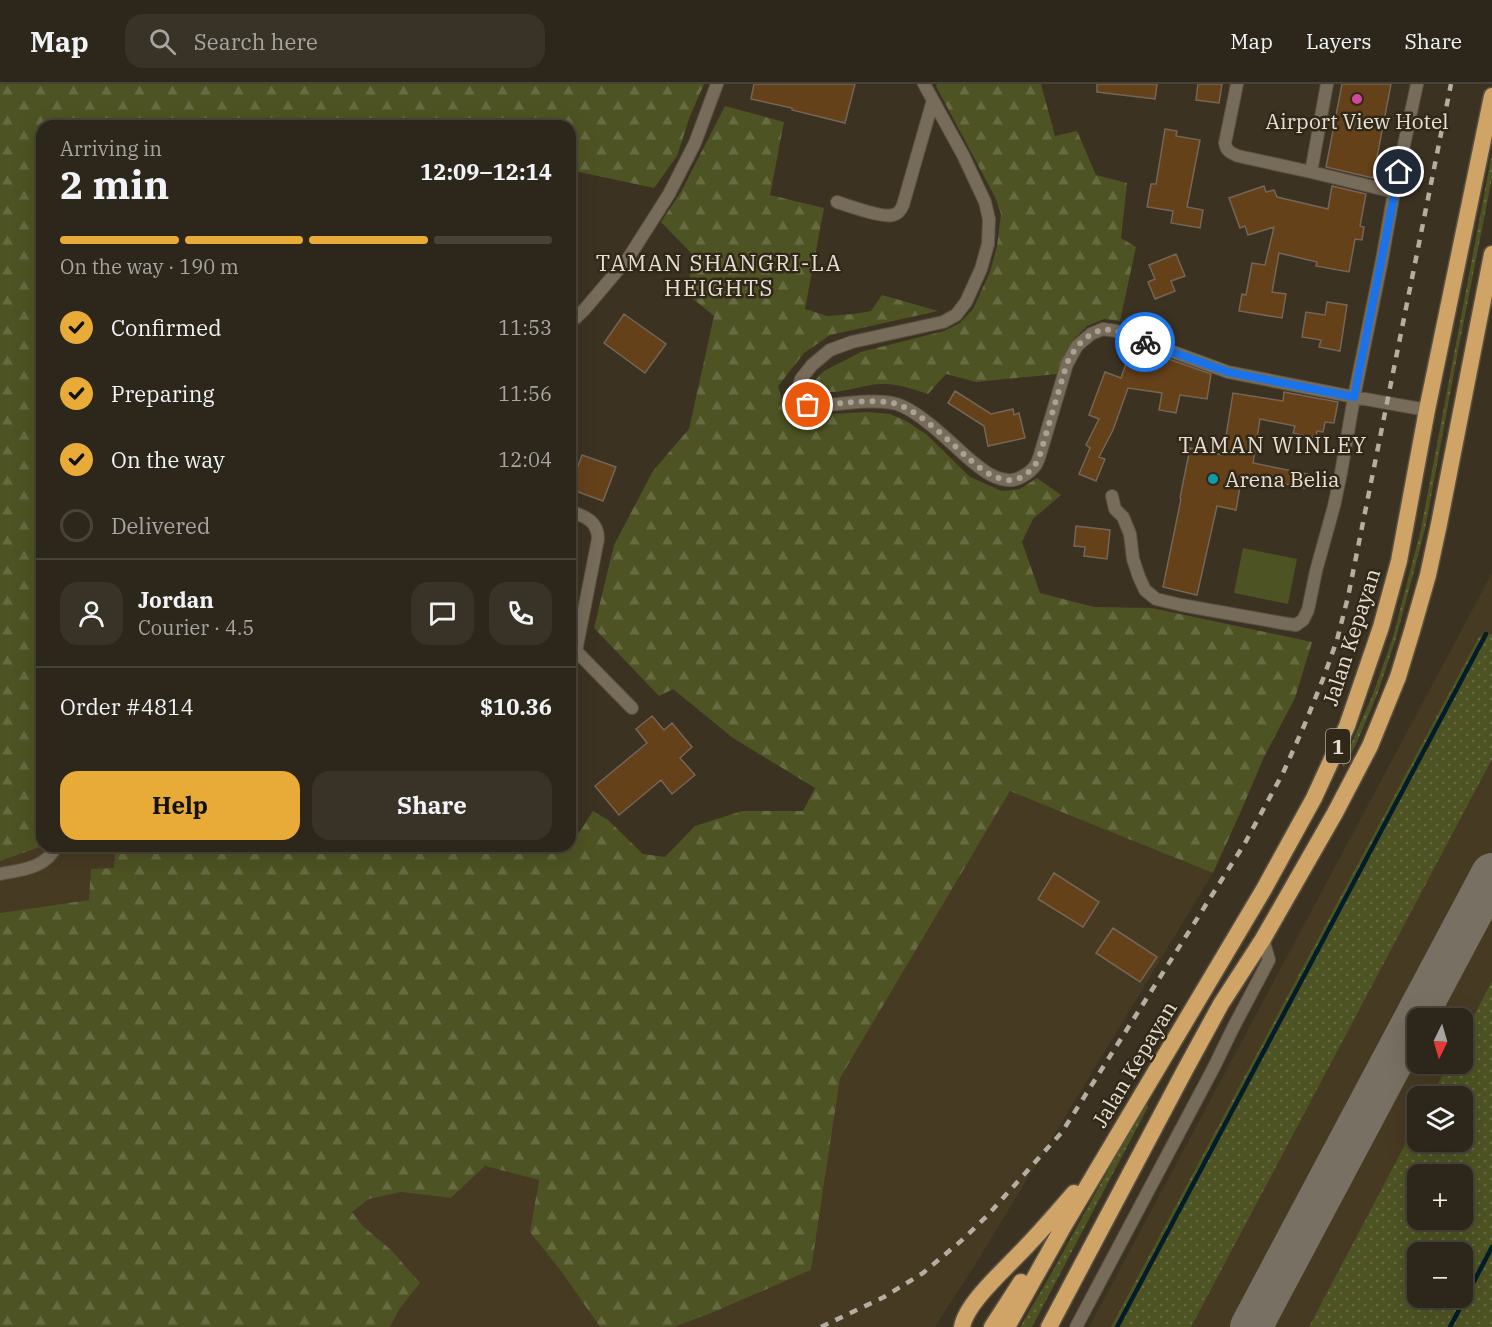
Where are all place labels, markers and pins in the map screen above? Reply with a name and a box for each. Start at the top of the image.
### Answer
marker: Airport View Hotel [1350,92,1364,106]
place label: Airport View Hotel [1266,107,1448,135]
pin [1373,146,1424,197]
pin [782,379,833,430]
place label: Arena Belia [1225,465,1339,493]
marker: Arena Belia [1206,472,1220,486]

